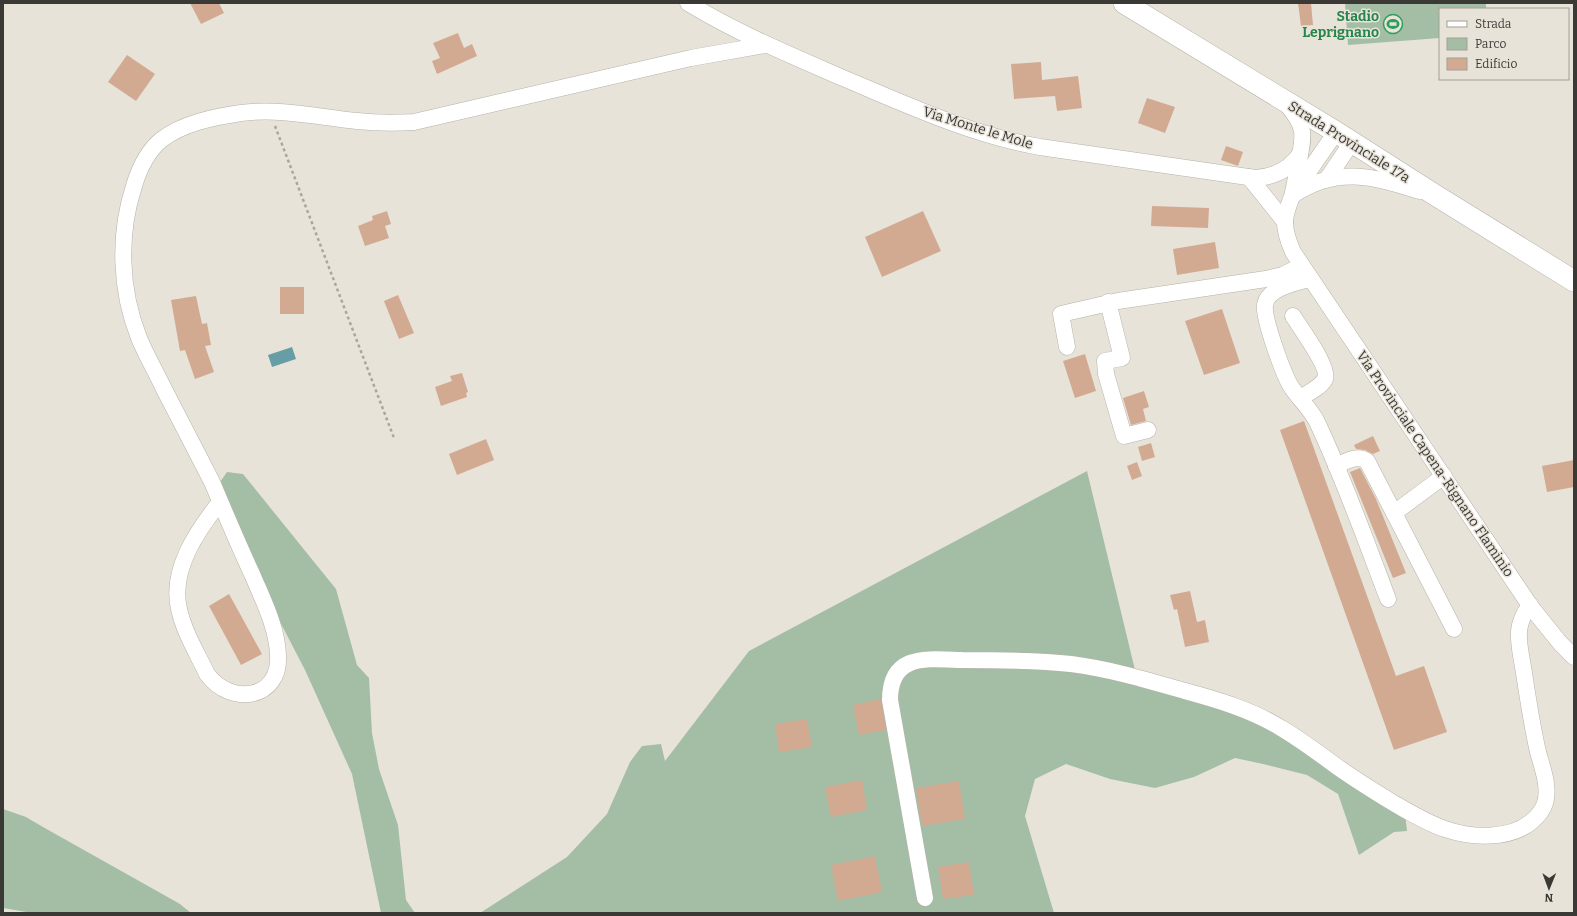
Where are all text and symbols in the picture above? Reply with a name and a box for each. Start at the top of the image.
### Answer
place label: Stadio Leprignano [1302,8,1379,41]
legend [1439,8,1569,80]
sports icon: Stadio Leprignano [1382,13,1404,35]
text: Strada [1475,17,1512,31]
text: Parco [1475,37,1506,51]
text: Edificio [1475,57,1517,71]
street label: Strada Provinciale 17a [1285,97,1413,187]
street label: Via Monte le Mole [921,103,1035,153]
street label: Via Provinciale Capena-Rignano Flaminio [1353,348,1517,580]
north arrow [1529,868,1569,908]
text: N [1544,891,1553,904]

